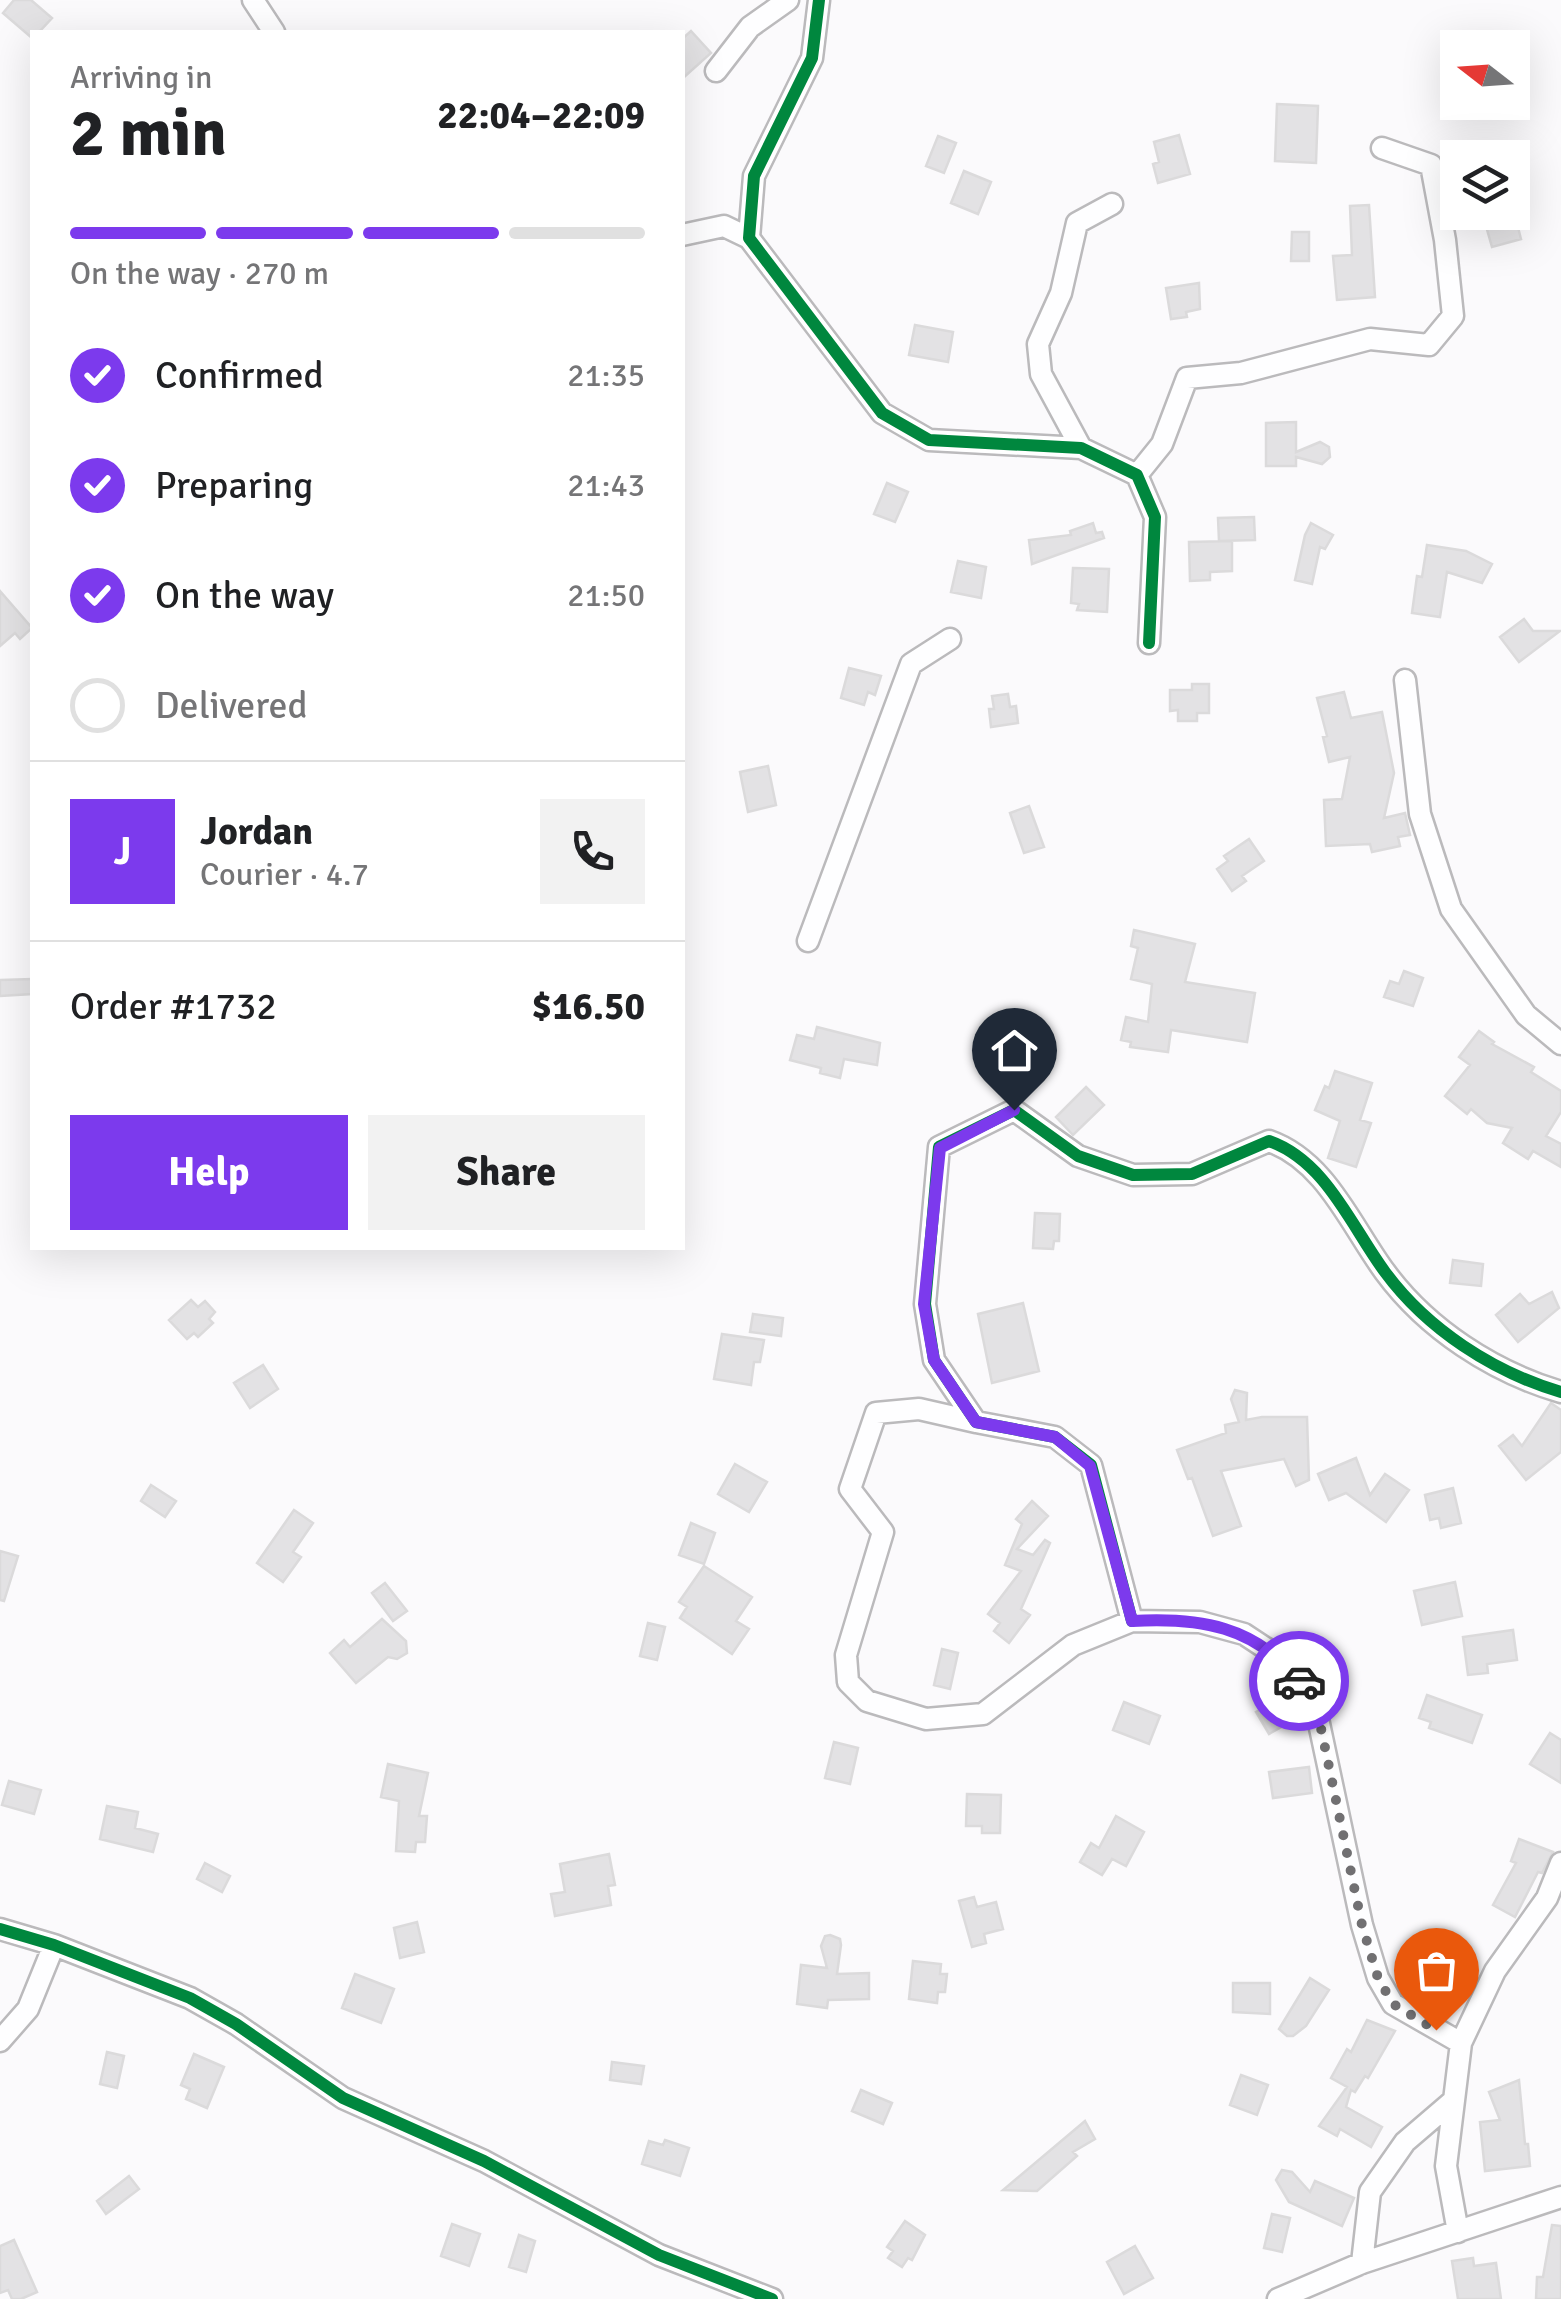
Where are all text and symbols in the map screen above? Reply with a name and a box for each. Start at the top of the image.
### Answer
north arrow [1440,30,1530,120]
map controls [1440,30,1530,230]
text: Arriving in [70,58,212,97]
text: 22:04–22:09 [437,92,645,139]
text: 2 min [70,94,227,174]
button: layers [1440,140,1530,230]
text: On the way · 270 m [70,254,329,293]
icon: check [70,348,125,403]
text: Confirmed [155,352,324,399]
text: 21:35 [567,356,645,395]
icon: check [70,458,125,513]
text: Preparing [155,462,313,509]
text: 21:43 [567,466,645,505]
icon: check [70,568,125,623]
text: On the way [155,572,334,619]
text: 21:50 [567,576,645,615]
text: Delivered [155,682,308,729]
button: phone [540,799,645,904]
text: Jordan [200,808,313,855]
text: J [114,828,131,875]
text: Courier · 4.7 [200,855,369,894]
text: Order #1732 [70,983,277,1030]
text: $16.50 [532,983,645,1030]
pin [972,1008,1057,1111]
icon: home [987,1023,1042,1078]
button: Help [70,1115,348,1230]
button: Share [368,1115,645,1230]
courier [1249,1631,1349,1731]
icon: car [1272,1654,1327,1709]
pin [1394,1928,1479,2031]
icon: bag [1409,1943,1464,1998]

